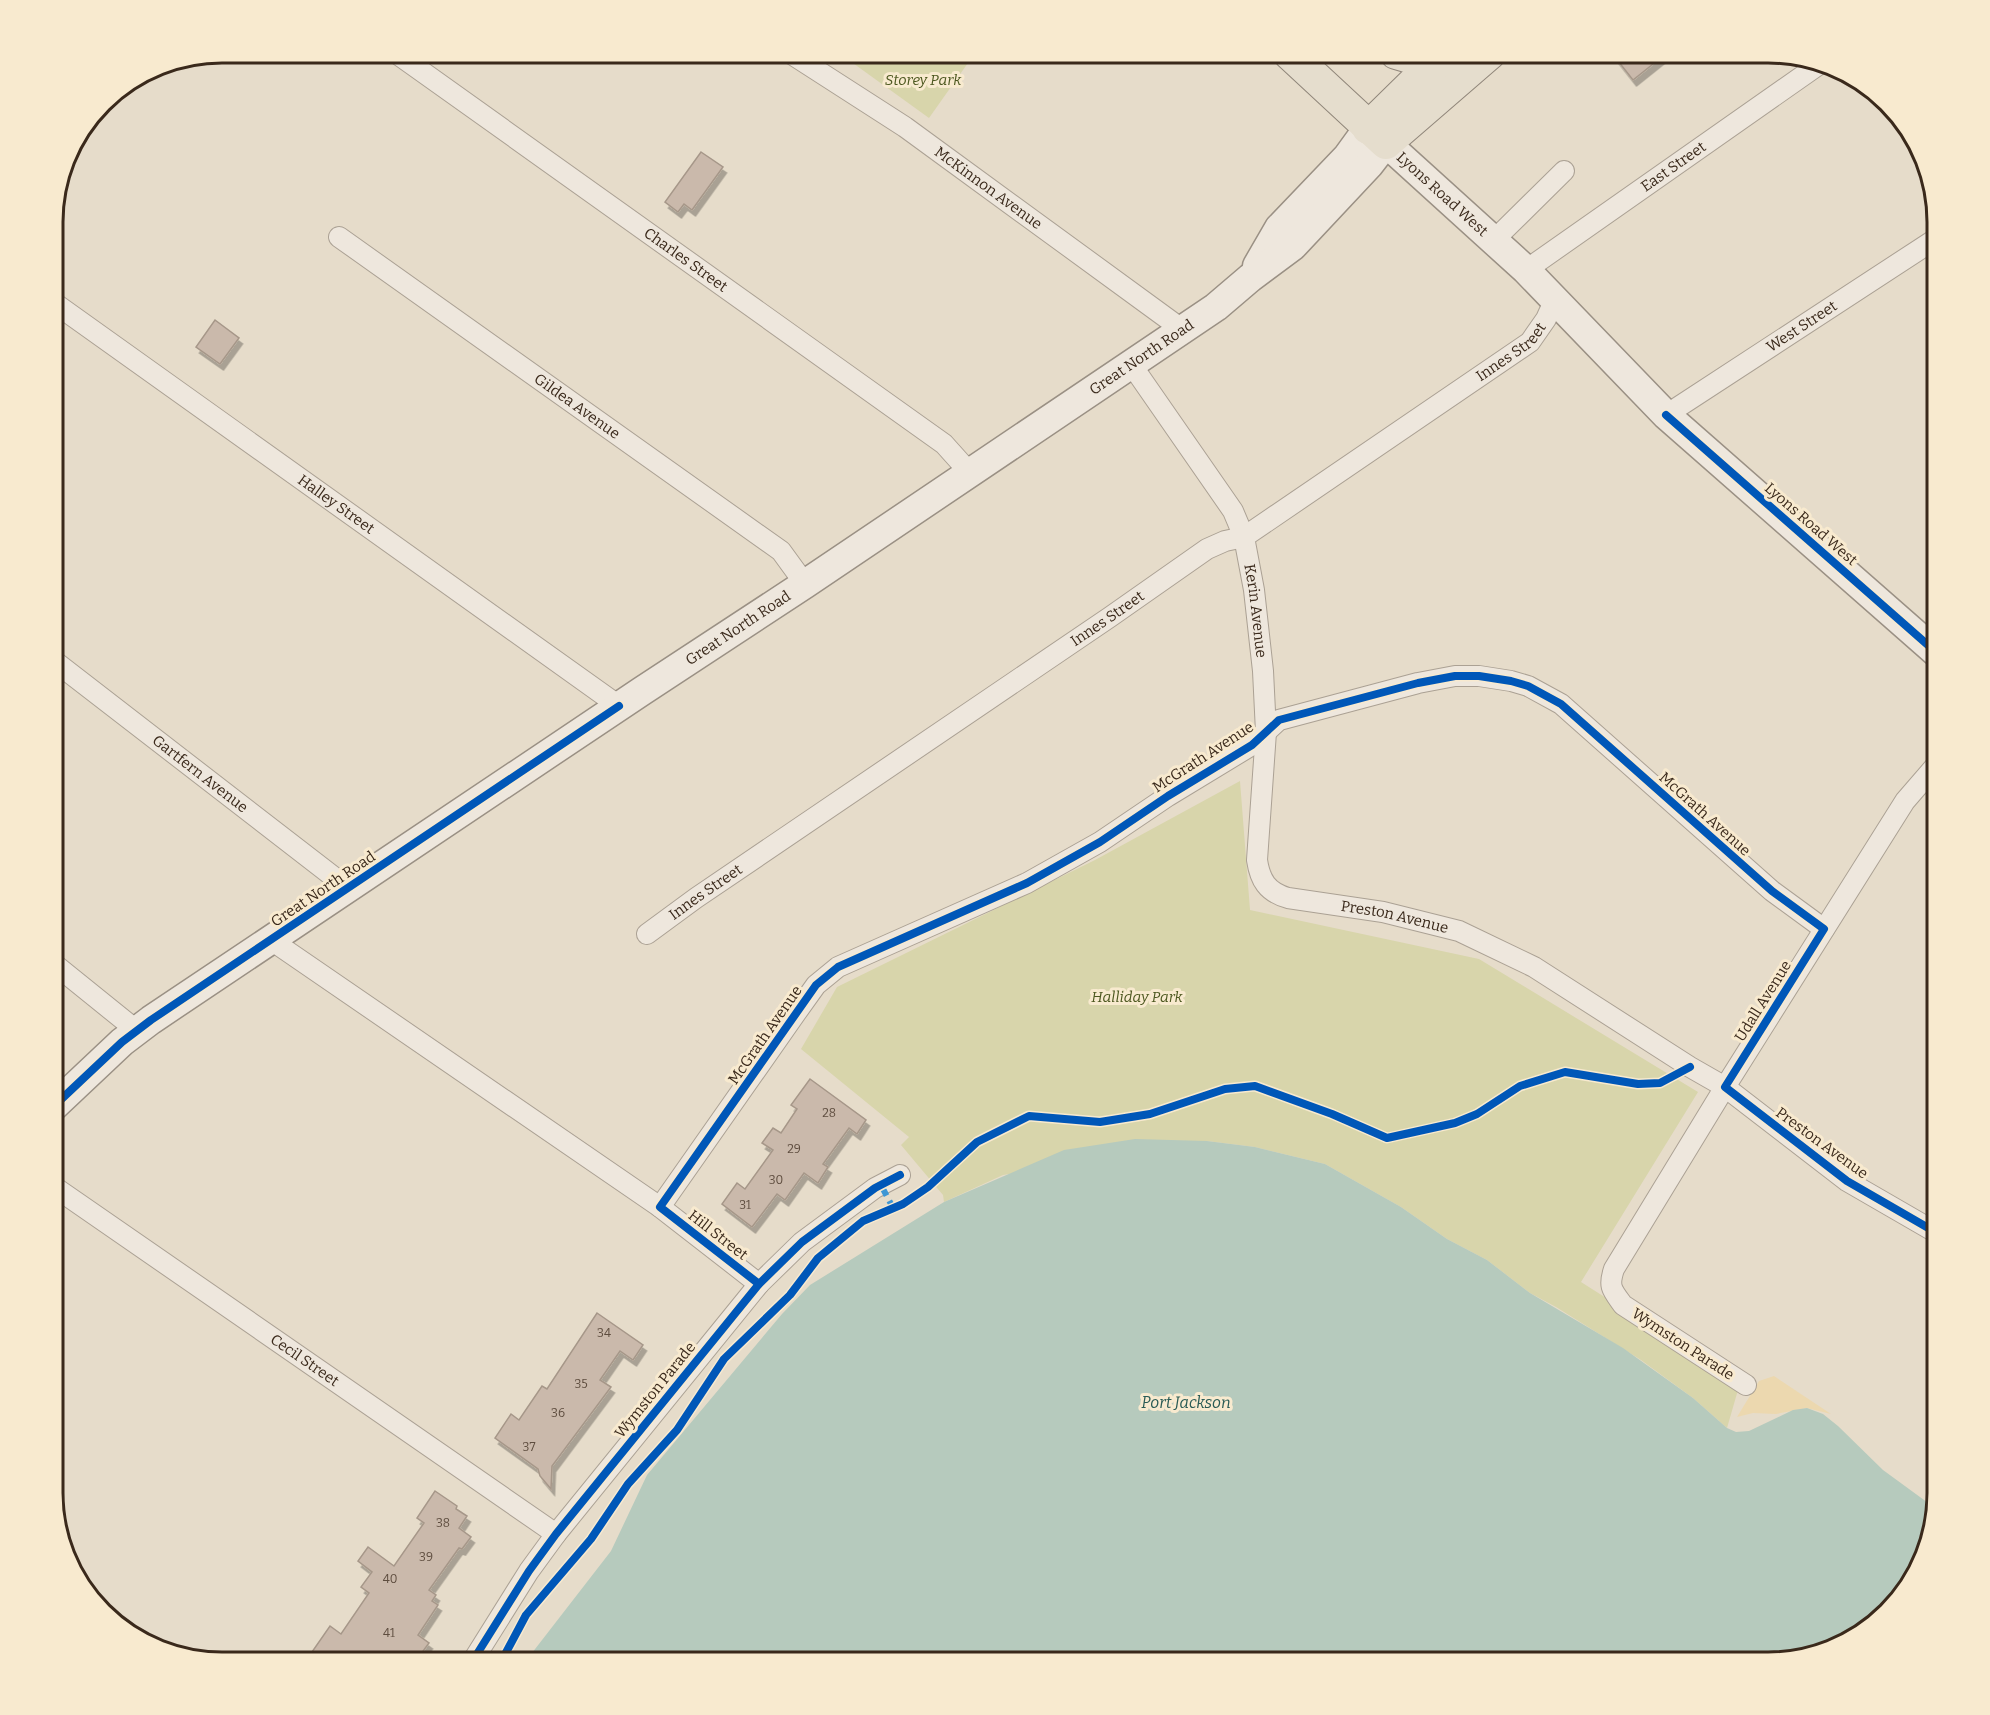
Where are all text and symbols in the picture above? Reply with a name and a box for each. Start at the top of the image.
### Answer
park label: Storey Park [885,71,962,89]
street label: East Street [1637,137,1710,196]
street label: McKinnon Avenue [931,143,1046,233]
street label: Lyons Road West [1393,148,1492,240]
street label: Charles Street [641,224,731,296]
street label: West Street [1763,297,1841,356]
street label: Great North Road [1086,316,1197,399]
street label: Innes Street [1473,319,1550,385]
street label: Gildea Avenue [531,370,623,443]
street label: Halley Street [294,471,378,538]
street label: Lyons Road West [1761,479,1861,569]
street label: Kerin Avenue [1240,562,1270,659]
street label: Great North Road [682,587,794,669]
street label: Innes Street [1067,587,1148,650]
street label: McGrath Avenue [1149,718,1257,796]
street label: Gartfern Avenue [149,731,252,816]
street label: McGrath Avenue [1656,768,1754,860]
street label: Great North Road [267,847,379,931]
street label: Innes Street [665,860,746,924]
street label: Preston Avenue [1340,897,1450,937]
street label: Udall Avenue [1731,957,1795,1045]
street label: McGrath Avenue [724,982,806,1088]
park label: Halliday Park [1091,988,1184,1006]
street label: Preston Avenue [1772,1104,1872,1182]
house number: 28 [822,1106,836,1120]
house number: 29 [787,1142,801,1156]
house number: 30 [769,1173,783,1187]
house number: 31 [739,1198,751,1212]
street label: Hill Street [685,1206,752,1264]
street label: Wymston Parade [1628,1304,1738,1384]
house number: 34 [597,1326,611,1340]
street label: Cecil Street [267,1330,343,1390]
street label: Wymston Parade [611,1338,699,1442]
house number: 35 [574,1377,588,1391]
water label: Port Jackson [1141,1393,1231,1412]
house number: 36 [551,1406,565,1420]
house number: 37 [523,1440,535,1454]
house number: 38 [436,1516,450,1530]
house number: 39 [419,1550,433,1564]
house number: 40 [383,1572,397,1586]
house number: 41 [383,1626,395,1640]

